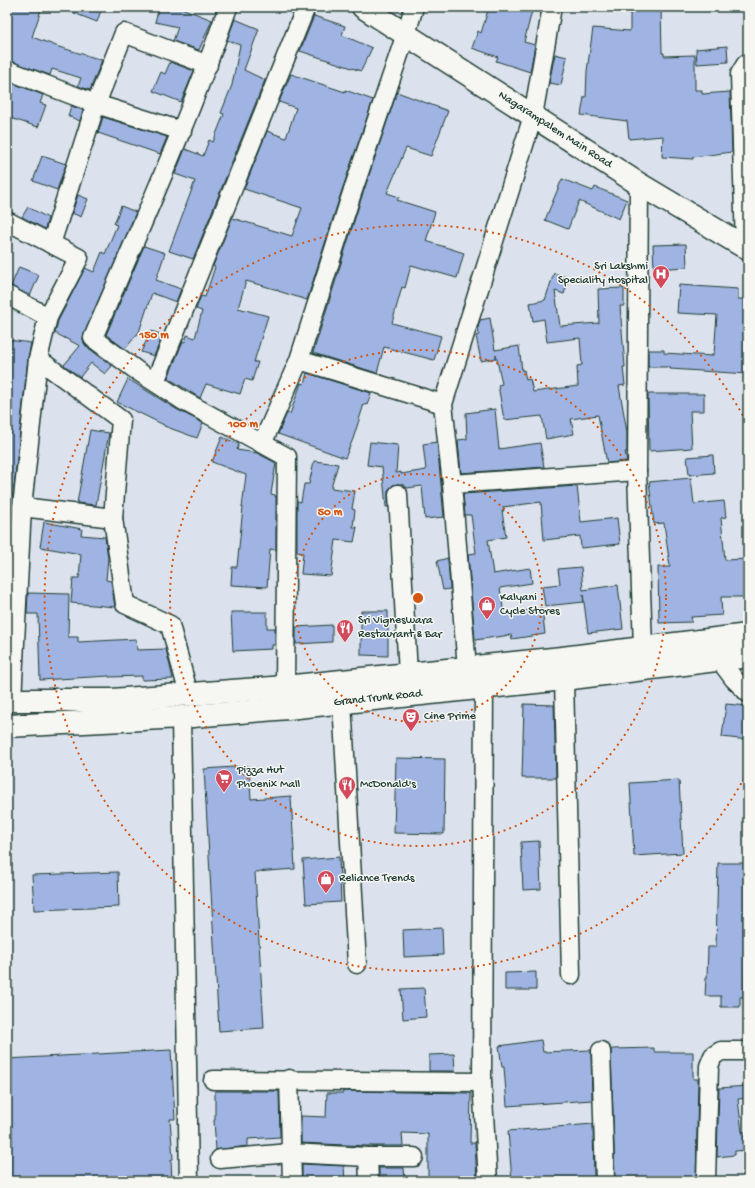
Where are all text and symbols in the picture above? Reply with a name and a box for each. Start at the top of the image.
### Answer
street label: Nagarampalem Main Road [495,88,615,172]
place label: Sri Lakshmi Speciality Hospital [558,260,648,288]
hospital icon: Sri Lakshmi Speciality Hospital [651,264,671,289]
text: 150 m [138,329,169,343]
text: 100 m [227,418,258,432]
text: 50 m [318,506,343,520]
centre of rings [411,591,425,605]
place label: Kalyani Cycle Stores [500,591,560,619]
shop icon: Kalyani Cycle Stores [477,595,497,620]
place label: Sri Vigneswara Restaurant & Bar [358,614,444,642]
restaurant icon: Sri Vigneswara Restaurant & Bar [335,618,355,643]
street label: Grand Trunk Road [333,687,424,710]
theatre icon: Cine Prime [401,707,421,732]
place label: Cine Prime [424,710,477,724]
place label: Pizza Hut Phoenix Mall [236,764,301,792]
supermarket icon: Pizza Hut Phoenix Mall [214,768,234,793]
restaurant icon: McDonald's [337,775,357,800]
place label: McDonald's [360,778,417,792]
shop icon: Reliance Trends [316,869,336,894]
place label: Reliance Trends [339,872,415,886]

